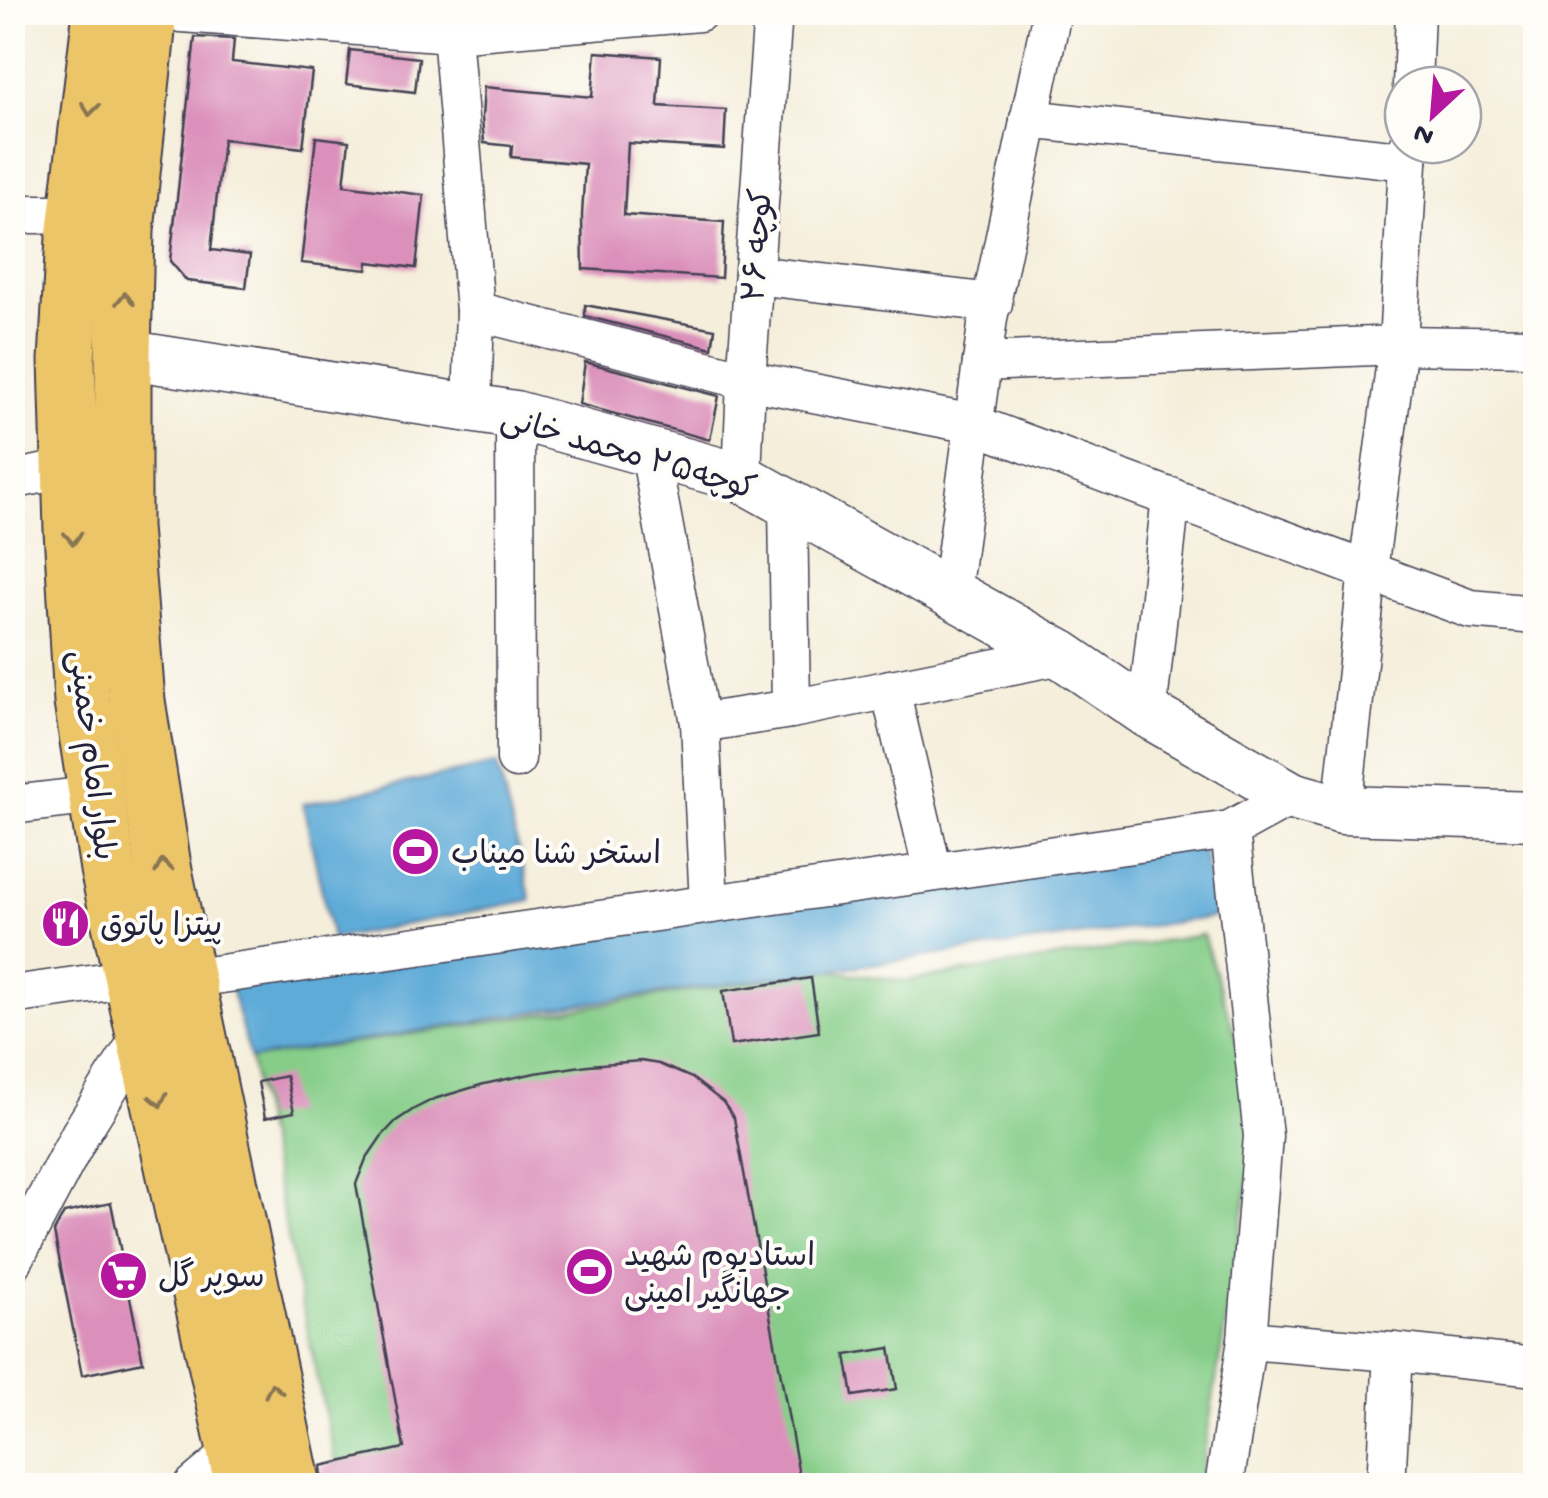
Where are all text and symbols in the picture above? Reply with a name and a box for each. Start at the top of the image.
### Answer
north arrow [1383,65,1483,165]
one-way arrow [80,102,101,118]
text: N [1409,115,1439,152]
street label: کوچه ۲۶ [738,187,784,303]
one-way arrow [114,291,135,307]
street label: کوچه۲۵ محمد خانی [496,402,759,511]
one-way arrow [62,530,83,546]
street label: بلوار امام خمینی [57,648,121,863]
sports icon: استخر شنا میناب [390,826,442,878]
place label: استخر شنا میناب [451,838,661,876]
one-way arrow [153,858,174,875]
restaurant icon: پیتزا پاتوق [39,898,91,950]
place label: پیتزا پاتوق [100,910,222,948]
one-way arrow [147,1091,168,1108]
place label: استادیوم شهید جهانگیر امینی [624,1240,815,1315]
sports icon: استادیوم شهید جهانگیر امینی [563,1246,615,1298]
supermarket icon: سوپر گل [97,1249,149,1301]
place label: سوپر گل [158,1257,265,1299]
one-way arrow [264,1382,285,1399]

